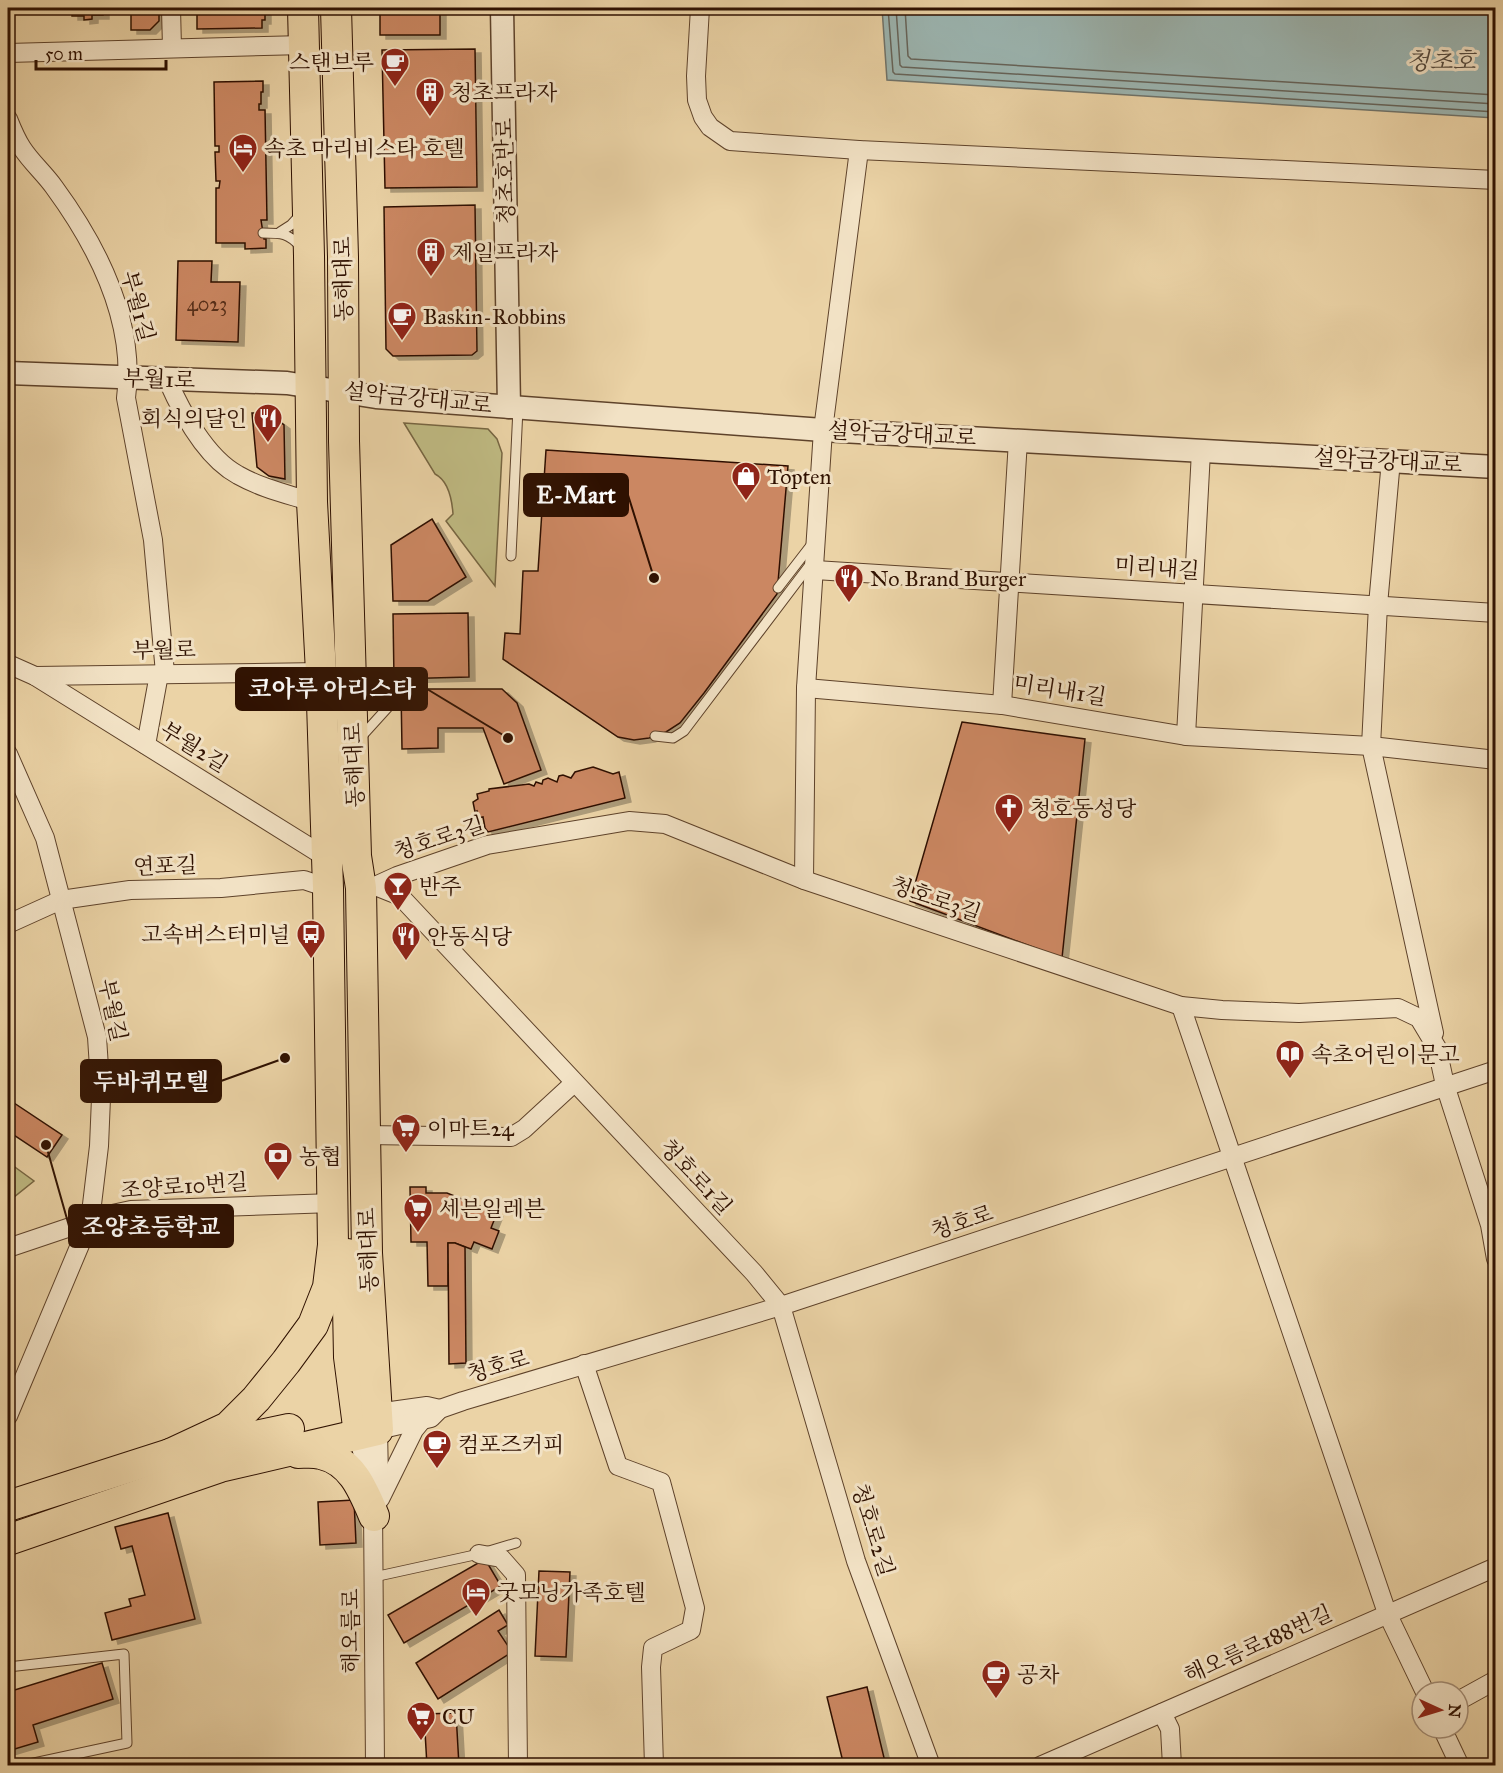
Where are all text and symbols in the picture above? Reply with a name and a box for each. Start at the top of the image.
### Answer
scale bar [36,33,166,71]
text: 50 m [45,43,83,65]
cafe icon: 스탠브루 [379,46,411,88]
water label: 청초호 [1406,46,1478,76]
place label: 스탠브루 [289,49,374,76]
building icon: 청초프라자 [414,76,446,118]
place label: 청초프라자 [451,79,558,106]
street label: 청초호반로 [491,118,519,224]
hotel icon: 속초 마리비스타 호텔 [227,132,259,174]
place label: 속초 마리비스타 호텔 [264,135,465,162]
street label: 동해대로 [329,236,357,322]
building icon: 제일프라자 [415,236,447,278]
place label: 제일프라자 [452,239,559,266]
street label: 부월1길 [116,268,160,344]
house number: 4023 [187,292,227,316]
cafe icon: Baskin-Robbins [386,300,418,342]
place label: Baskin-Robbins [423,303,566,330]
street label: 부월1로 [122,364,196,394]
street label: 설악금강대교로 [343,377,493,419]
restaurant icon: 회식의달인 [252,402,284,444]
place label: 회식의달인 [141,405,247,432]
street label: 설악금강대교로 [827,417,977,451]
street label: 설악금강대교로 [1313,444,1463,478]
shop icon: Topten [730,460,762,502]
place label: Topten [767,463,831,490]
callout: E-Mart [524,474,628,516]
text: E-Mart [536,480,616,510]
street label: 미리내길 [1114,552,1200,584]
restaurant icon: No Brand Burger [833,562,865,604]
place label: No Brand Burger [870,565,1027,592]
street label: 부월로 [132,636,196,664]
callout: 코아루 아리스타 [236,668,427,710]
street label: 미리내1길 [1012,669,1108,711]
text: 코아루 아리스타 [248,674,417,704]
street label: 부월2길 [155,716,233,778]
street label: 동해대로 [339,722,369,808]
church icon: 청호동성당 [993,792,1025,834]
place label: 청호동성당 [1030,795,1137,822]
street label: 청호로3길 [390,811,488,865]
street label: 연포길 [133,851,197,881]
bar icon: 반주 [382,870,414,912]
street label: 청호로3길 [887,871,985,927]
place label: 반주 [419,873,462,900]
bus stop icon: 고속버스터미널 [295,918,327,960]
restaurant icon: 안동식당 [390,920,422,962]
place label: 고속버스터미널 [141,921,290,948]
place label: 안동식당 [427,923,513,950]
street label: 부월길 [93,976,133,1044]
library icon: 속초어린이문고 [1274,1038,1306,1080]
place label: 속초어린이문고 [1311,1041,1460,1068]
callout: 두바퀴모텔 [81,1060,221,1102]
text: 두바퀴모텔 [93,1067,209,1097]
supermarket icon: 이마트24 [390,1112,422,1154]
place label: 이마트24 [427,1115,515,1142]
street label: 청호로1길 [654,1134,738,1220]
bank icon: 농협 [262,1140,294,1182]
place label: 농협 [299,1143,342,1170]
street label: 조양로10번길 [119,1168,249,1204]
supermarket icon: 세븐일레븐 [402,1192,434,1234]
place label: 세븐일레븐 [439,1195,545,1222]
street label: 청호로 [928,1199,996,1245]
callout: 조양초등학교 [69,1205,233,1247]
street label: 동해대로 [353,1207,383,1293]
text: 조양초등학교 [81,1212,221,1242]
street label: 청호로 [464,1344,532,1388]
cafe icon: 컴포즈커피 [421,1428,453,1470]
place label: 컴포즈커피 [458,1431,564,1458]
street label: 청호로2길 [846,1480,900,1580]
hotel icon: 굿모닝가족호텔 [460,1576,492,1618]
place label: 굿모닝가족호텔 [497,1579,646,1606]
street label: 해오름로 [337,1588,364,1674]
street label: 해오름로188번길 [1180,1599,1336,1689]
cafe icon: 공차 [980,1658,1012,1700]
place label: 공차 [1017,1661,1060,1688]
north arrow [1410,1680,1470,1740]
supermarket icon: CU [405,1700,437,1742]
place label: CU [442,1703,475,1730]
text: N [1444,1704,1464,1719]

